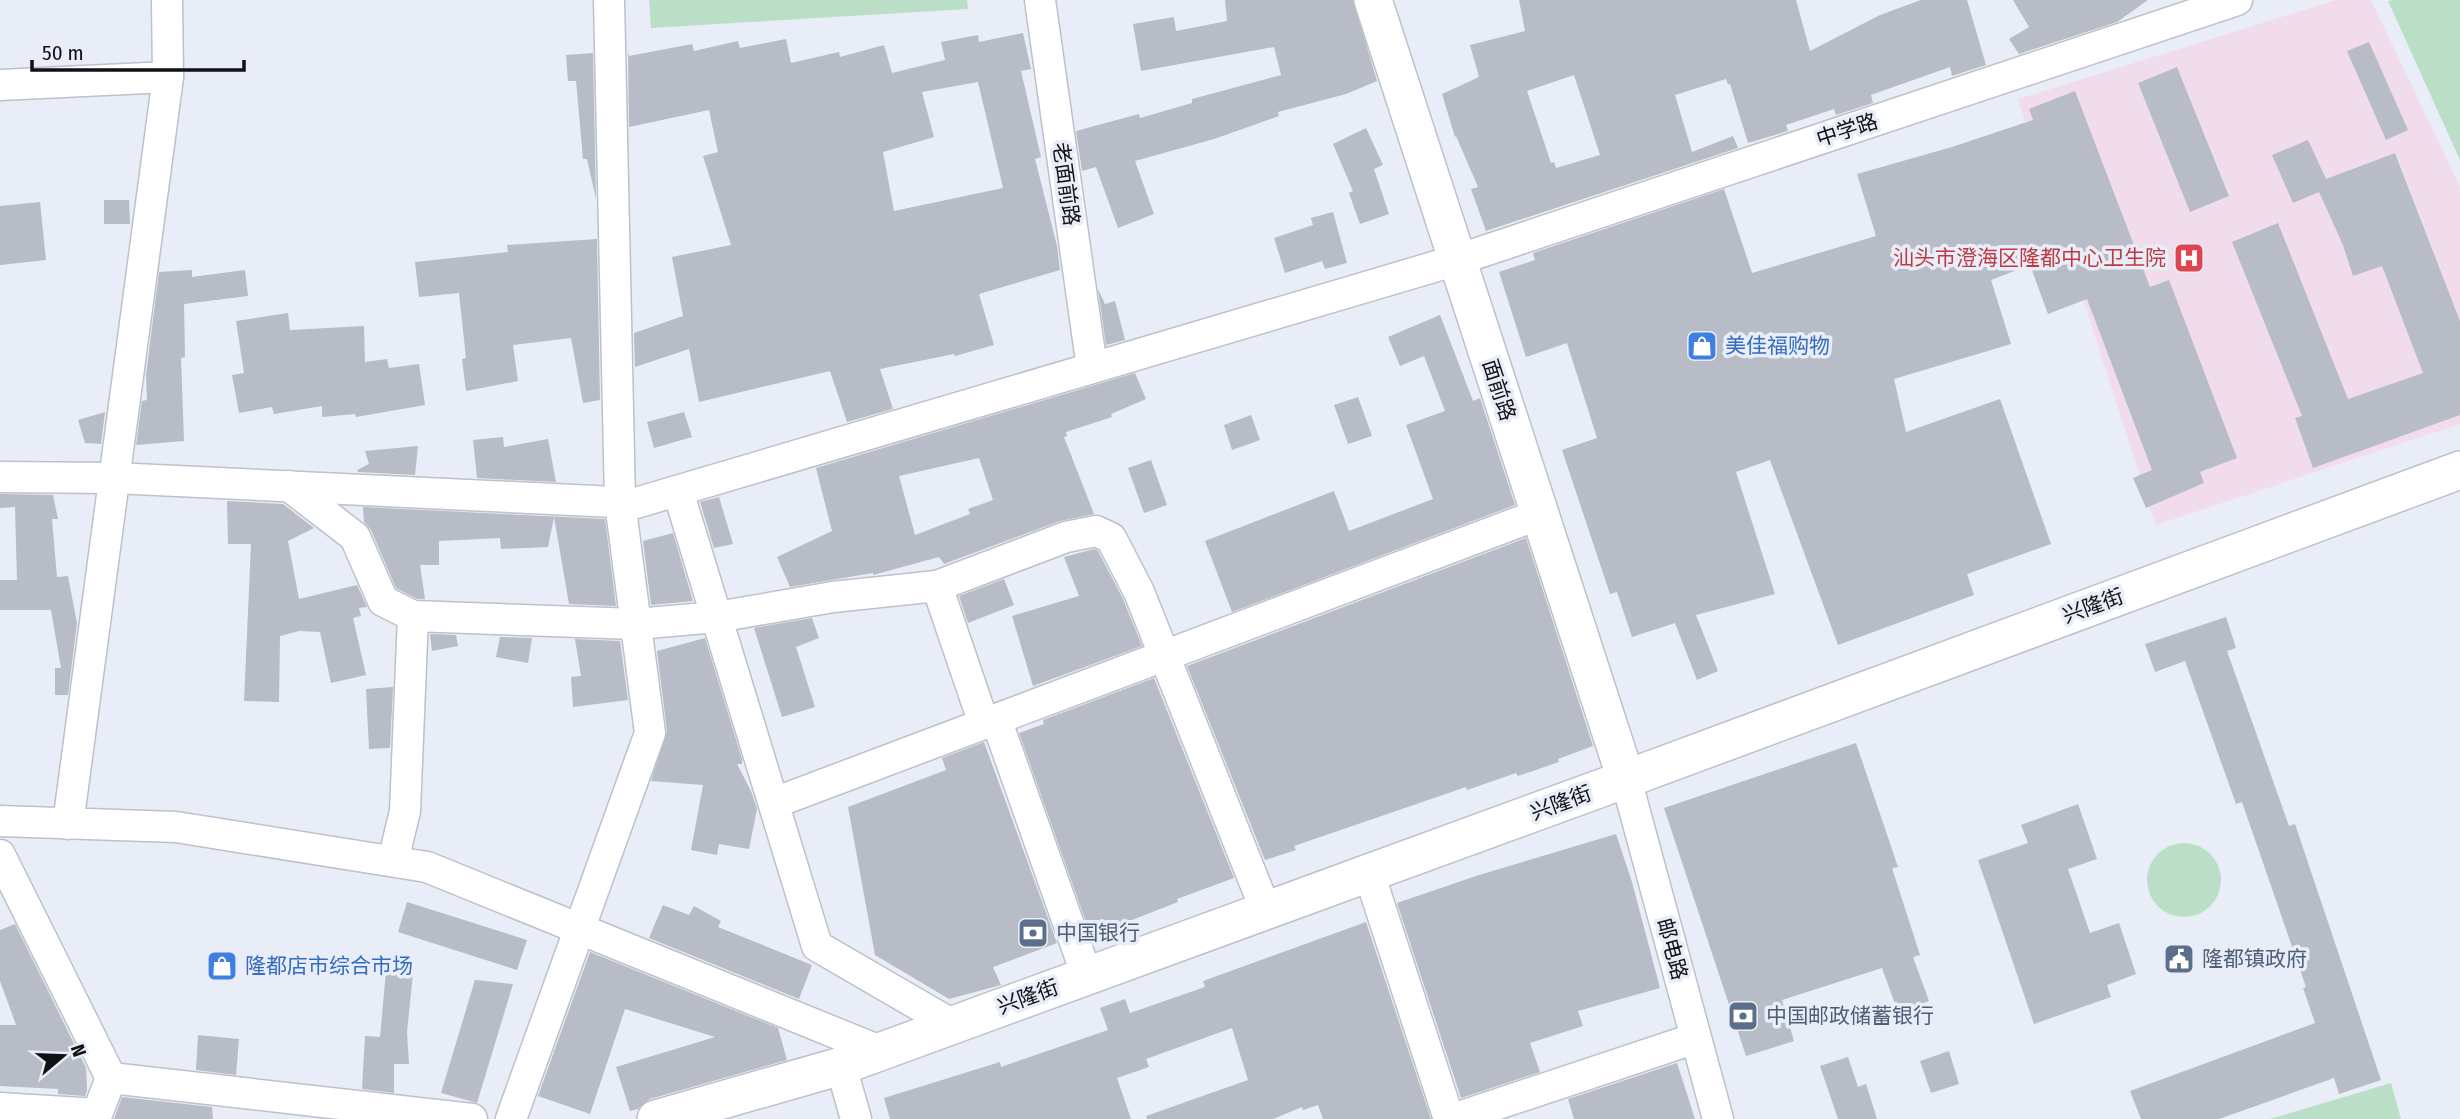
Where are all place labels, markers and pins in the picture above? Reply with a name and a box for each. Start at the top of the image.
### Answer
hospital icon: 汕头市澄海区隆都中心卫生院 [2172,241,2206,275]
place label: 汕头市澄海区隆都中心卫生院 [1893,245,2166,271]
shop icon: 美佳福购物 [1685,329,1719,363]
place label: 美佳福购物 [1725,333,1830,359]
bank icon: 中国银行 [1016,916,1050,950]
place label: 中国银行 [1056,920,1140,946]
public building icon: 隆都镇政府 [2162,942,2196,976]
place label: 隆都镇政府 [2202,946,2307,972]
shop icon: 隆都店市综合市场 [205,949,239,983]
place label: 隆都店市综合市场 [245,953,413,979]
bank icon: 中国邮政储蓄银行 [1726,999,1760,1033]
place label: 中国邮政储蓄银行 [1766,1003,1934,1029]

